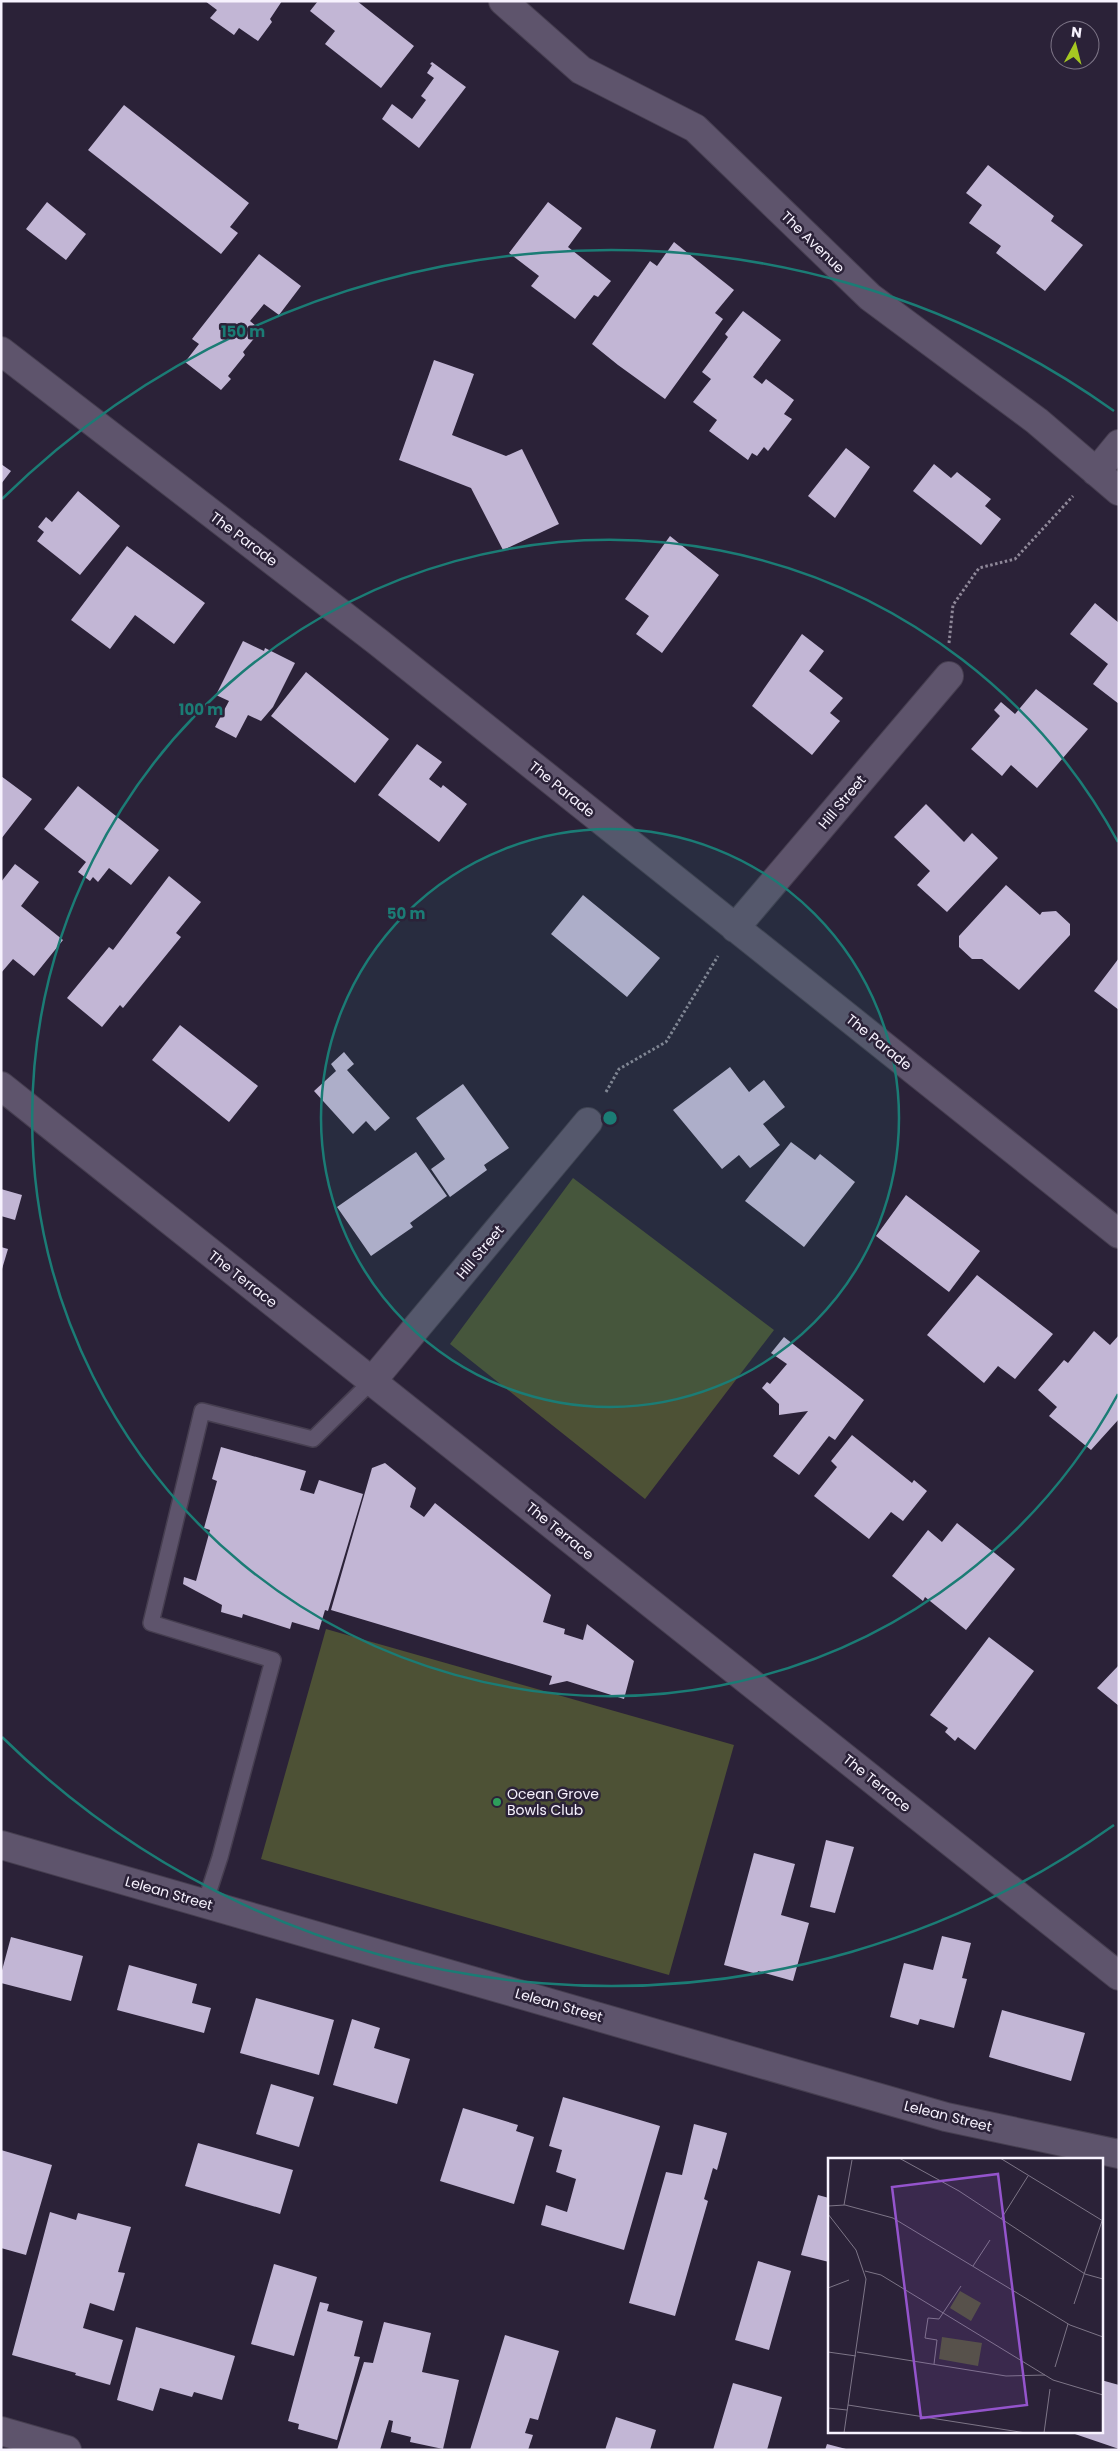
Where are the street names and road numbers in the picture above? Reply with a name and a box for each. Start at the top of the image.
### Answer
street label: The Avenue [777,206,849,278]
street label: The Parade [206,507,282,571]
street label: The Parade [525,756,599,822]
street label: Hill Street [814,771,870,833]
street label: The Parade [842,1009,916,1075]
street label: Hill Street [452,1221,508,1283]
street label: The Terrace [204,1246,282,1312]
street label: The Terrace [522,1497,599,1565]
street label: The Terrace [839,1749,916,1817]
street label: Lelean Street [123,1871,215,1915]
street label: Lelean Street [513,1983,605,2027]
street label: Lelean Street [902,2095,994,2137]

